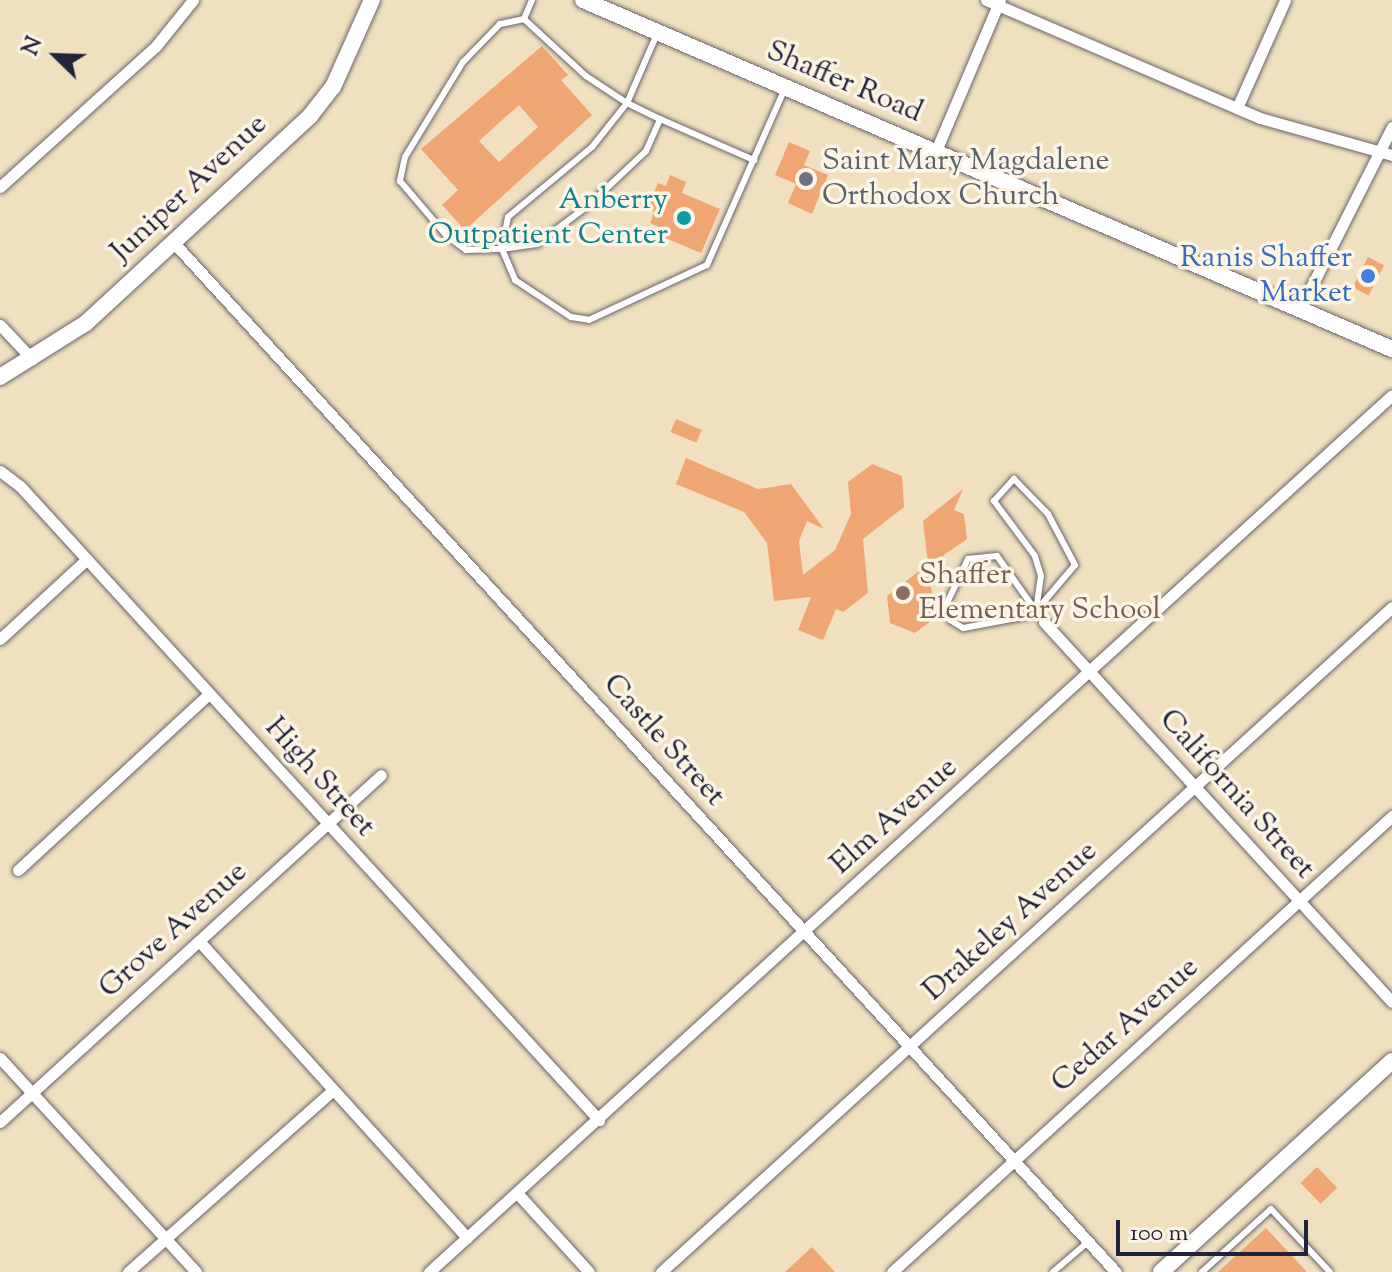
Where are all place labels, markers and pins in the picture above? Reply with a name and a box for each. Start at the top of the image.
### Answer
place label: Saint Mary Magdalene Orthodox Church [822,144,1110,214]
marker: Saint Mary Magdalene Orthodox Church [797,170,815,188]
place label: Anberry Outpatient Center [428,183,668,254]
marker: Anberry Outpatient Center [675,209,693,227]
place label: Ranis Shaffer Market [1180,241,1352,312]
marker: Ranis Shaffer Market [1359,267,1377,285]
place label: Shaffer Elementary School [919,558,1161,628]
marker: Shaffer Elementary School [894,584,912,602]

